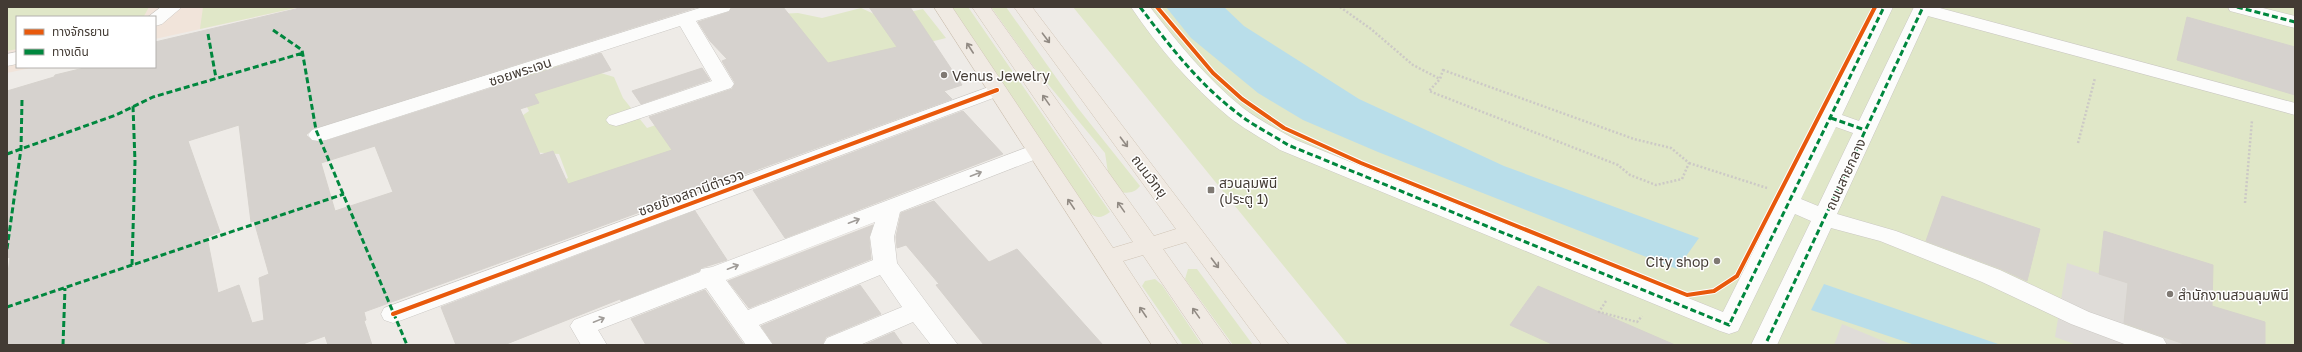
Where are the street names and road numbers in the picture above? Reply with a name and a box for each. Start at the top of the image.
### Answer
street label: ซอยพระเจน [486,53,554,89]
street label: ถนนสายกลาง [1821,135,1869,213]
street label: ถนนวิทยุ [1128,151,1172,201]
street label: ซอยข้างสถานีตำรวจ [636,165,746,219]

